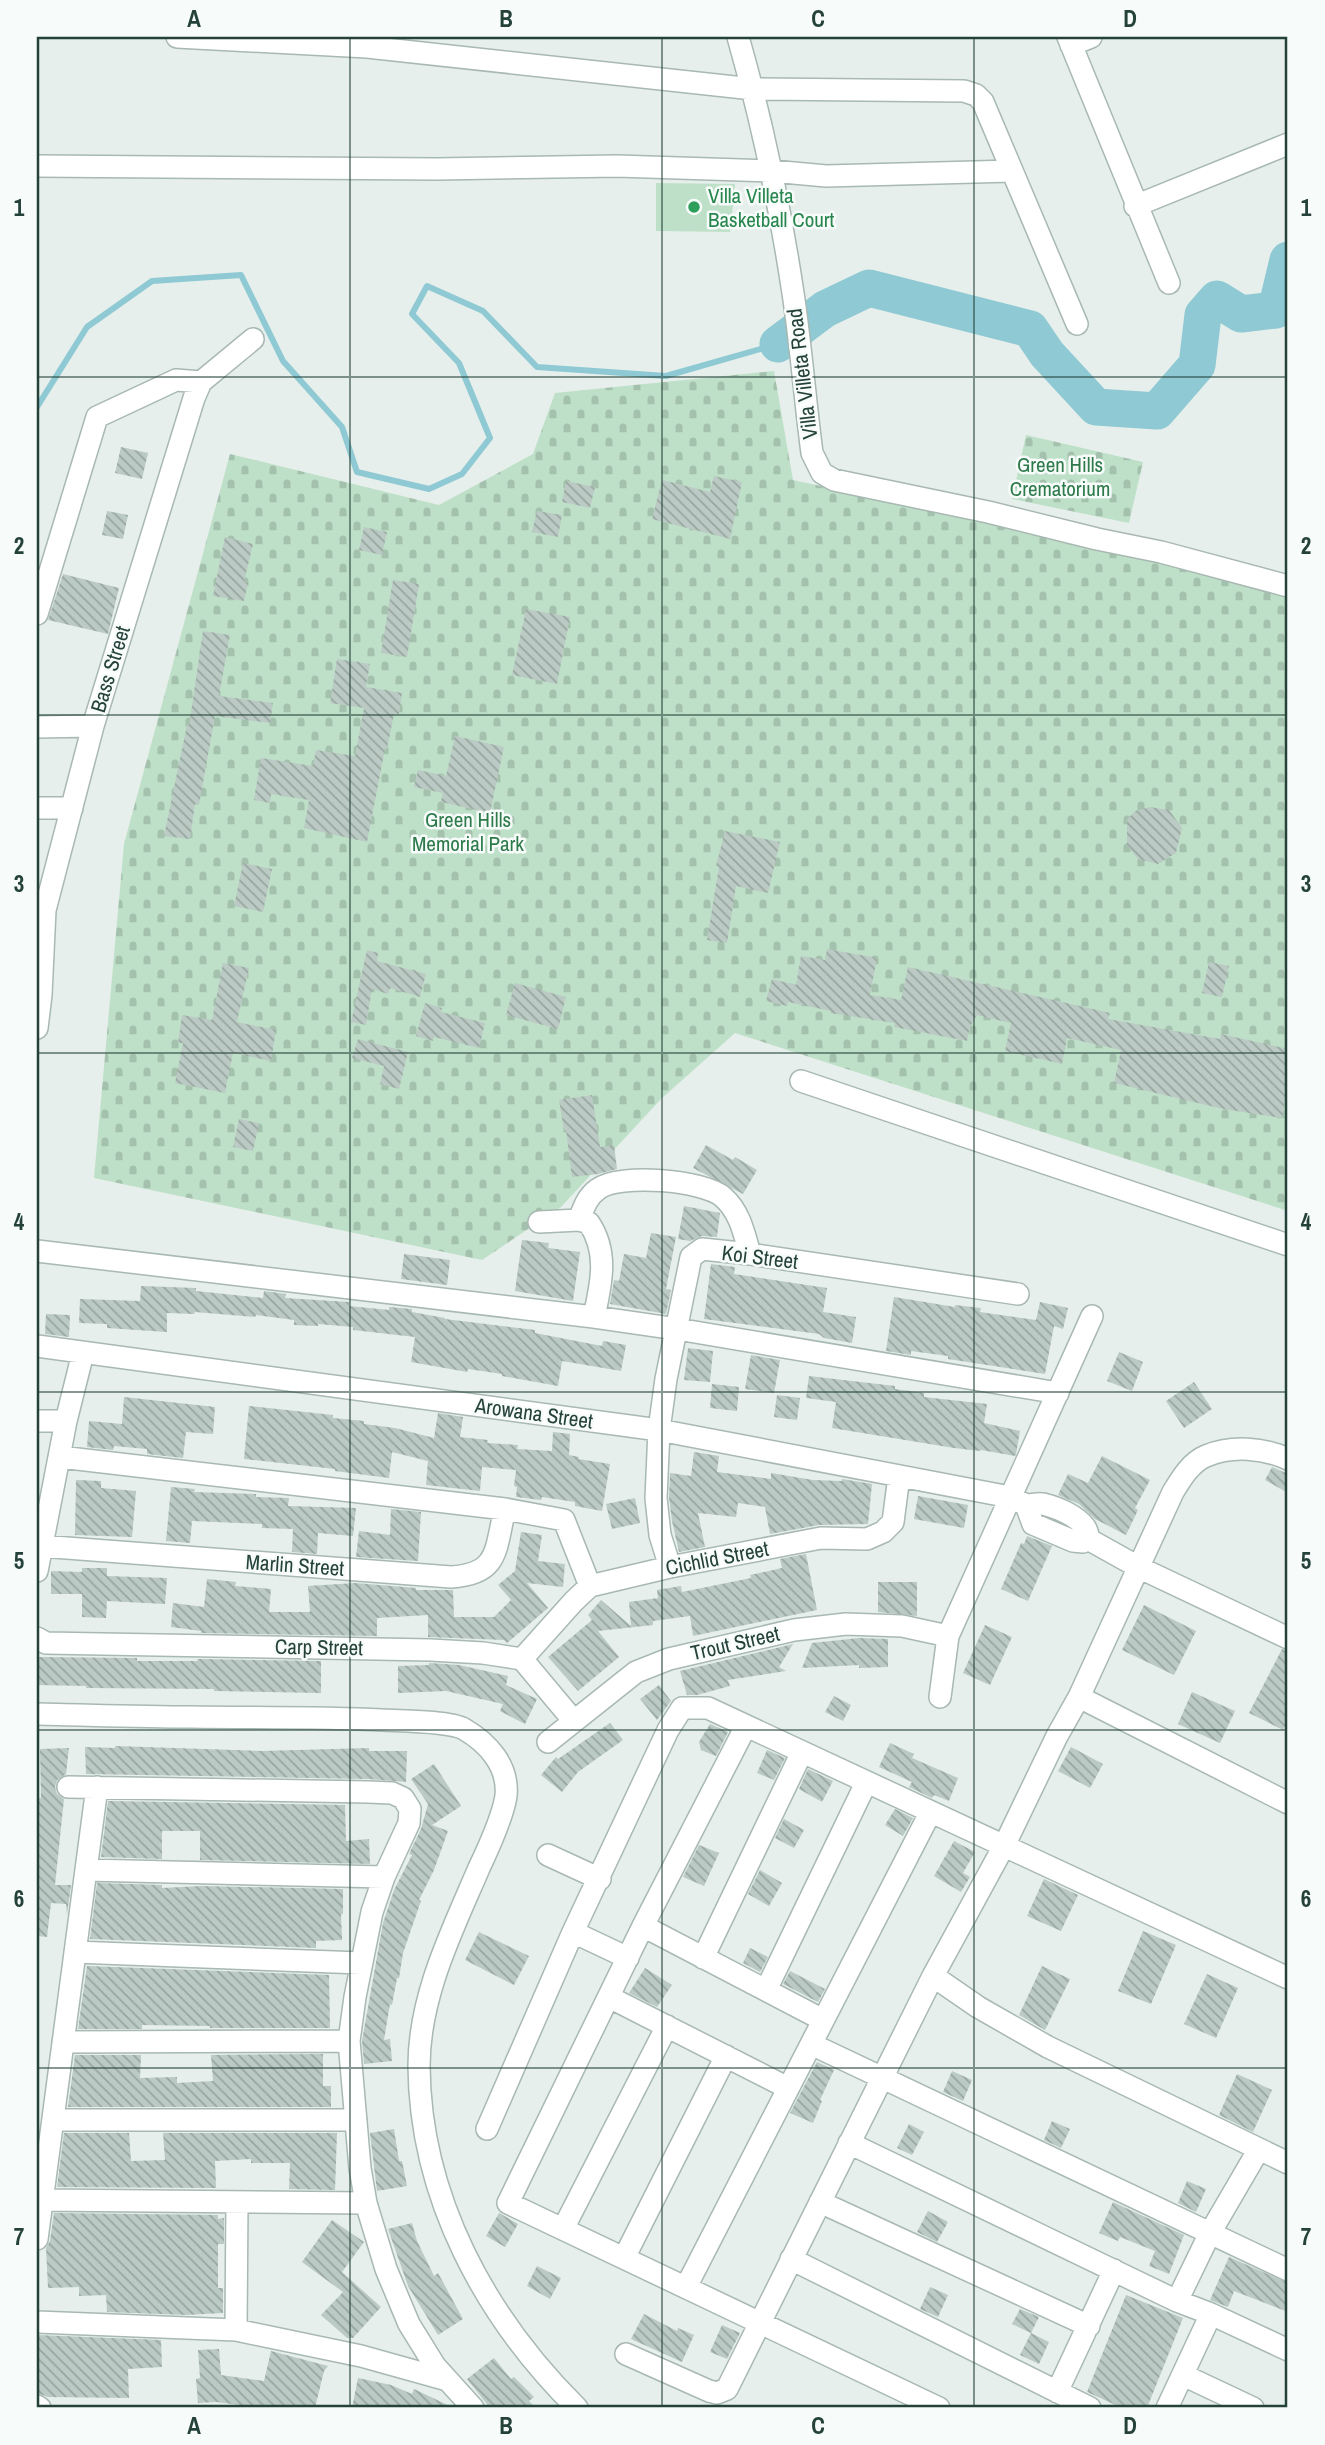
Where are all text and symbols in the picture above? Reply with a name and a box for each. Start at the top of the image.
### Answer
text: A [187,3,201,34]
text: B [499,3,513,34]
text: C [811,3,825,34]
text: D [1123,3,1137,34]
place label: Villa Villeta Basketball Court [708,181,835,234]
text: 1 [14,192,25,223]
text: 1 [1301,192,1312,223]
marker: Villa Villeta Basketball Court [686,199,702,215]
street label: Villa Villeta Road [780,307,824,441]
park label: Green Hills Crematorium [1010,450,1110,503]
text: 2 [14,530,24,561]
text: 2 [1301,530,1311,561]
street label: Bass Street [83,622,137,716]
park label: Green Hills Memorial Park [412,805,524,858]
text: 3 [14,868,24,899]
text: 3 [1301,868,1311,899]
text: 4 [14,1206,25,1237]
text: 4 [1301,1206,1312,1237]
street label: Koi Street [720,1238,800,1276]
street label: Arowana Street [472,1390,595,1436]
street label: Cichlid Street [663,1534,771,1582]
text: 5 [14,1545,24,1576]
text: 5 [1301,1545,1311,1576]
street label: Marlin Street [245,1547,345,1583]
street label: Trout Street [688,1619,782,1667]
street label: Carp Street [275,1632,363,1662]
text: 6 [14,1883,24,1914]
text: 6 [1301,1883,1311,1914]
text: 7 [14,2221,24,2252]
text: 7 [1301,2221,1311,2252]
text: A [187,2410,201,2441]
text: B [499,2410,513,2441]
text: C [811,2410,825,2441]
text: D [1123,2410,1137,2441]

